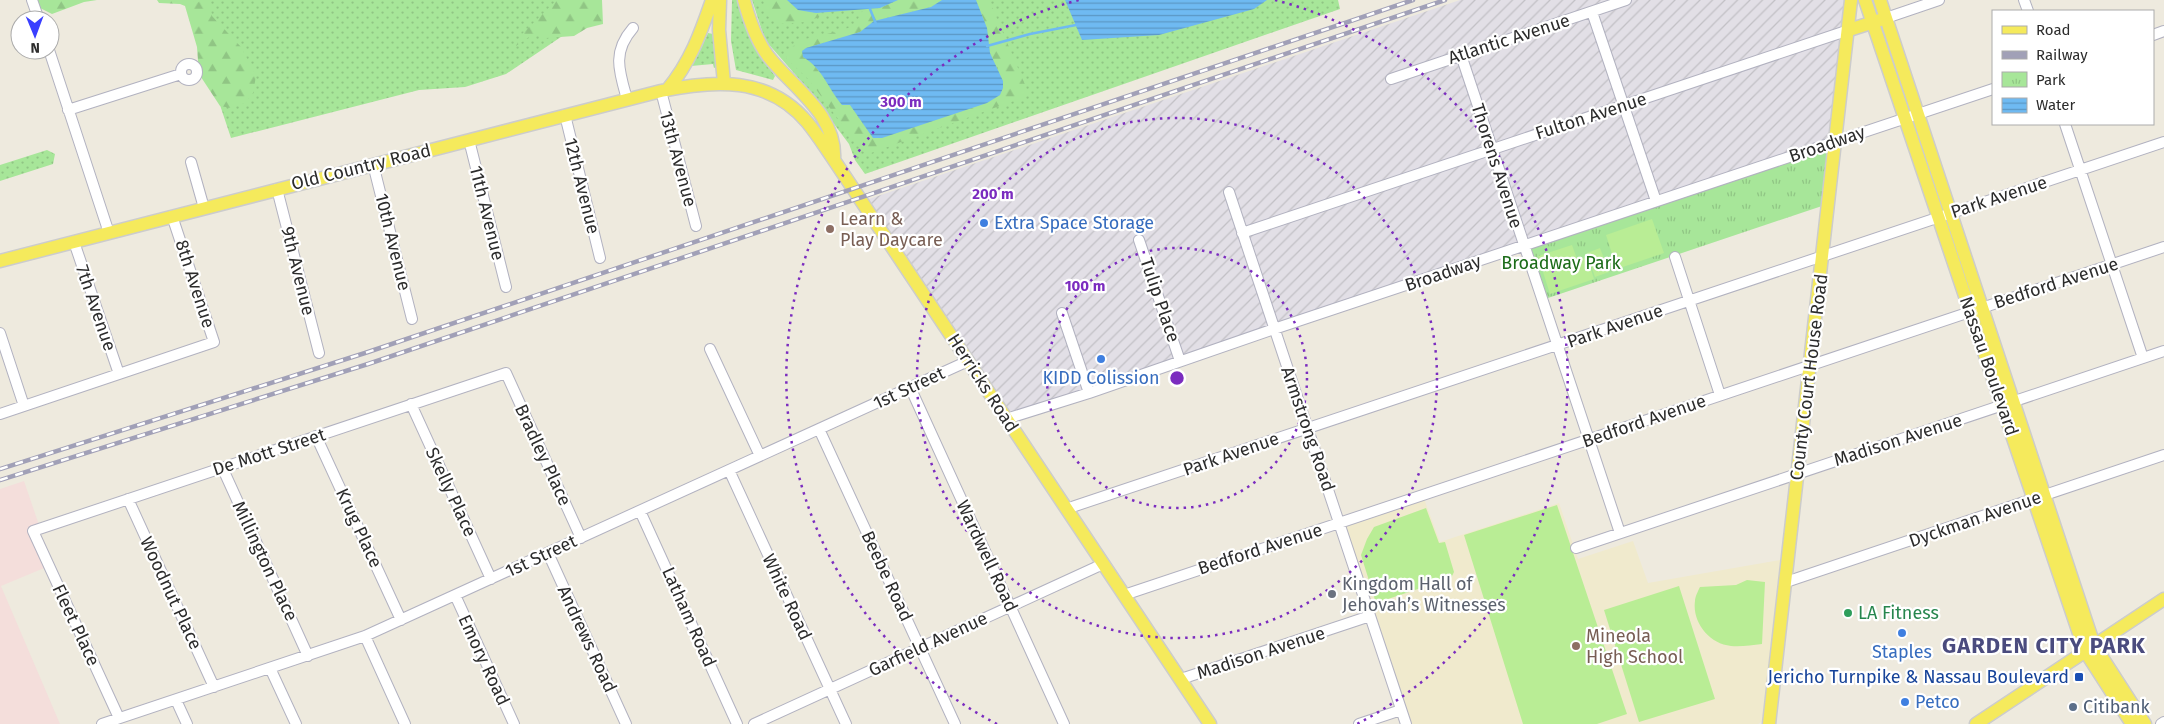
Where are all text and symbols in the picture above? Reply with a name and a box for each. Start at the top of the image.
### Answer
street label: Atlantic Avenue [1445,9,1573,69]
north arrow [10,10,60,60]
legend [1992,10,2154,125]
text: Road [2036,21,2071,39]
text: N [30,39,40,56]
text: Railway [2036,46,2088,64]
text: Park [2036,71,2066,89]
street label: Fulton Avenue [1533,88,1649,144]
text: 300 m [879,93,922,111]
text: Water [2036,96,2075,114]
street label: Thorens Avenue [1466,101,1528,231]
street label: 13th Avenue [655,109,701,209]
street label: Broadway [1786,121,1868,167]
street label: 12th Avenue [559,136,605,236]
street label: Old Country Road [289,139,433,195]
street label: 11th Avenue [465,163,509,263]
street label: Park Avenue [1948,171,2050,223]
text: 200 m [972,185,1014,203]
street label: 10th Avenue [370,191,416,293]
place label: Learn & Play Daycare [840,208,943,251]
place label: Extra Space Storage [994,212,1154,234]
marker: Extra Space Storage [978,217,990,229]
marker: Learn & Play Daycare [824,223,836,235]
street label: 9th Avenue [276,224,320,318]
street label: 8th Avenue [170,237,220,331]
street label: Broadway [1402,250,1484,296]
park label: Broadway Park [1501,252,1622,274]
street label: Bedford Avenue [1991,253,2121,313]
street label: Tulip Place [1135,255,1185,345]
street label: 7th Avenue [71,262,121,354]
street label: County Court House Road [1785,272,1833,482]
text: 100 m [1065,277,1105,295]
street label: Nassau Boulevard [1955,293,2023,439]
street label: Park Avenue [1564,299,1666,353]
street label: Herricks Road [943,329,1023,437]
marker: KIDD Colission [1095,353,1107,365]
street label: 1st Street [870,362,949,414]
street label: Armstrong Road [1276,364,1340,494]
place label: KIDD Colission [1042,367,1160,389]
centre of rings [1168,369,1186,387]
street label: Bedford Avenue [1579,390,1709,452]
street label: Bradley Place [510,401,576,509]
street label: Madison Avenue [1831,409,1965,471]
street label: De Mott Street [210,423,329,481]
street label: Park Avenue [1180,427,1282,481]
street label: Skelly Place [421,444,481,540]
street label: Krug Place [331,485,387,571]
street label: Dyckman Avenue [1906,486,2044,552]
street label: Millington Place [228,497,302,625]
street label: Wardwell Road [951,497,1023,615]
street label: Bedford Avenue [1195,519,1325,579]
street label: Beebe Road [856,527,918,625]
street label: 1st Street [502,530,581,582]
street label: Woodnut Place [135,533,207,653]
street label: White Road [757,550,817,644]
street label: Latham Road [657,564,721,670]
place label: Kingdom Hall of Jehovah’s Witnesses [1342,573,1506,616]
street label: Fleet Place [47,580,105,670]
street label: Andrews Road [553,582,621,696]
marker: Kingdom Hall of Jehovah’s Witnesses [1326,588,1338,600]
place label: LA Fitness [1858,602,1939,624]
street label: Garfield Avenue [865,607,991,681]
marker: LA Fitness [1842,607,1854,619]
street label: Emory Road [453,611,515,709]
street label: Madison Avenue [1194,622,1328,684]
place label: Mineola High School [1586,625,1683,668]
marker: Staples [1896,627,1908,639]
district label: GARDEN CITY PARK [1942,632,2146,659]
marker: Mineola High School [1570,640,1582,652]
place label: Staples [1872,641,1932,663]
place label: Jericho Turnpike & Nassau Boulevard [1768,666,2069,688]
marker: Jericho Turnpike & Nassau Boulevard [2073,671,2085,683]
place label: Petco [1915,691,1960,713]
marker: Petco [1899,696,1911,708]
place label: Citibank [2083,696,2151,718]
marker: Citibank [2067,701,2079,713]

